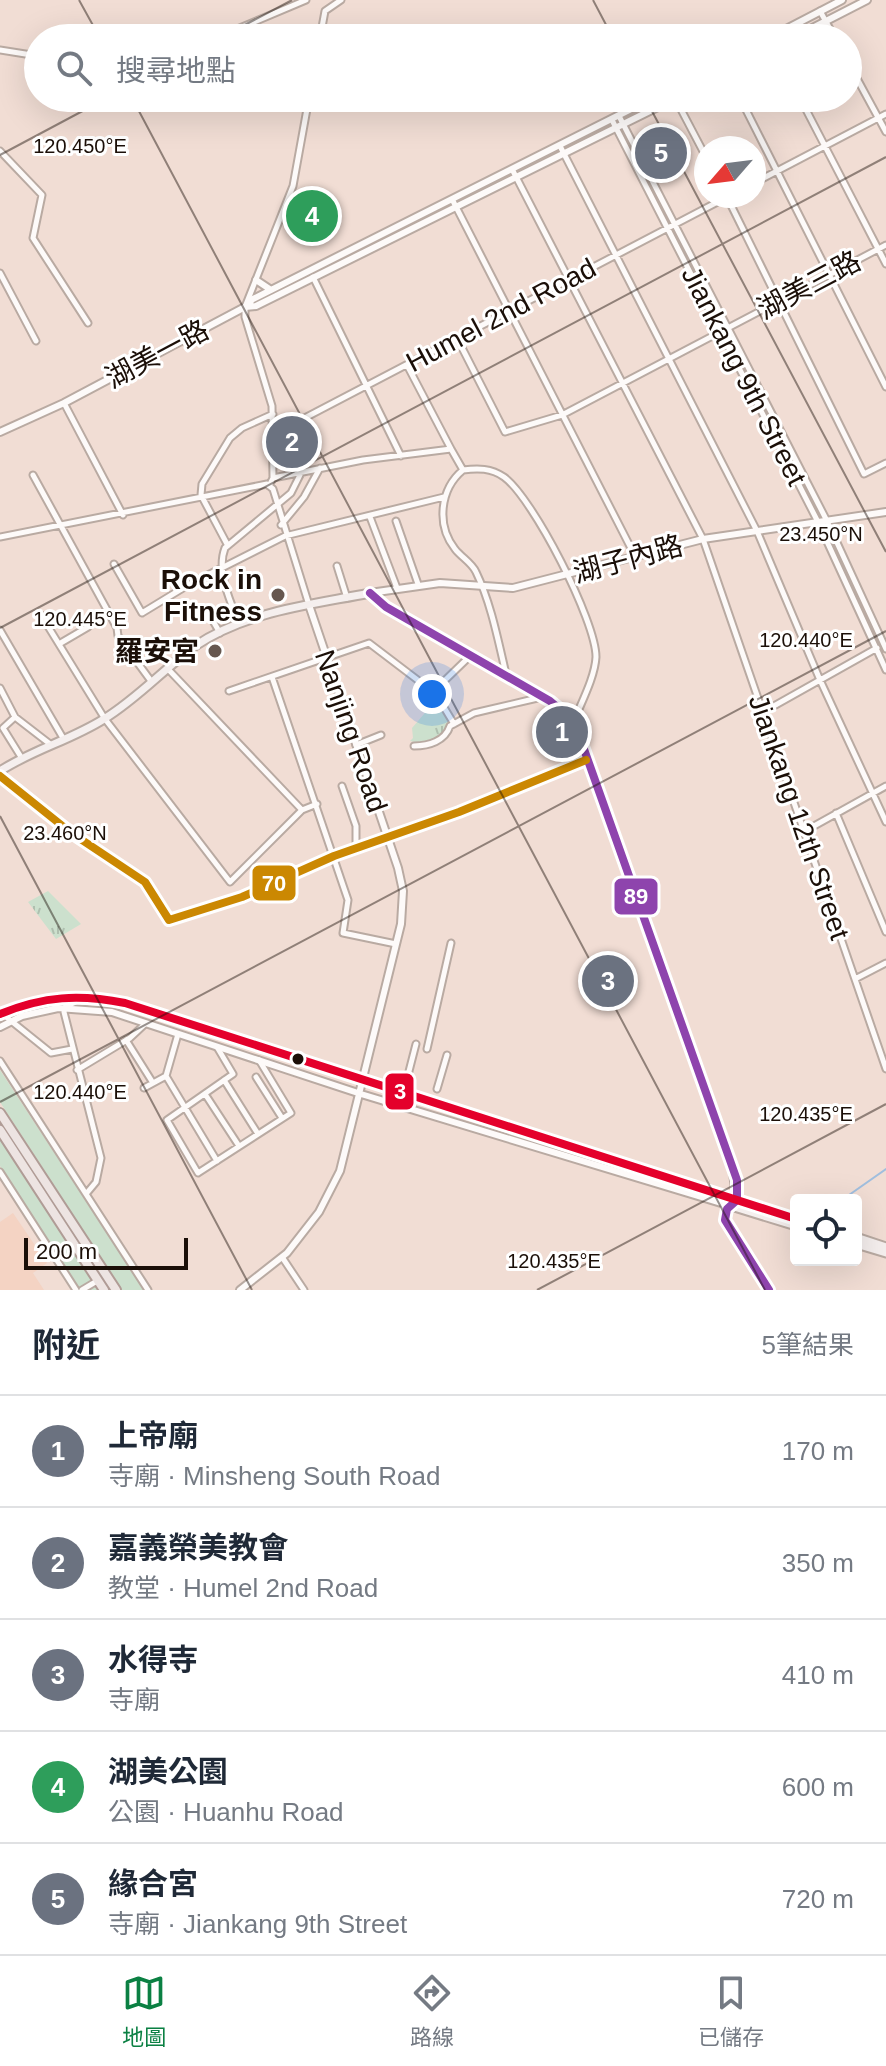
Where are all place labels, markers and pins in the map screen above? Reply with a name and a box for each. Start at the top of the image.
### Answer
pin: 5 [635,123,687,183]
pin: 4 [286,186,338,246]
pin: 2 [266,412,318,472]
place label: Rock in Fitness [161,564,262,627]
marker: Rock in Fitness [269,586,287,604]
place label: 羅安宮 [115,636,199,667]
marker: 羅安宮 [206,642,224,660]
pin: 1 [536,702,588,762]
pin: 3 [582,951,634,1011]
unlabelled marker [290,1051,306,1067]

